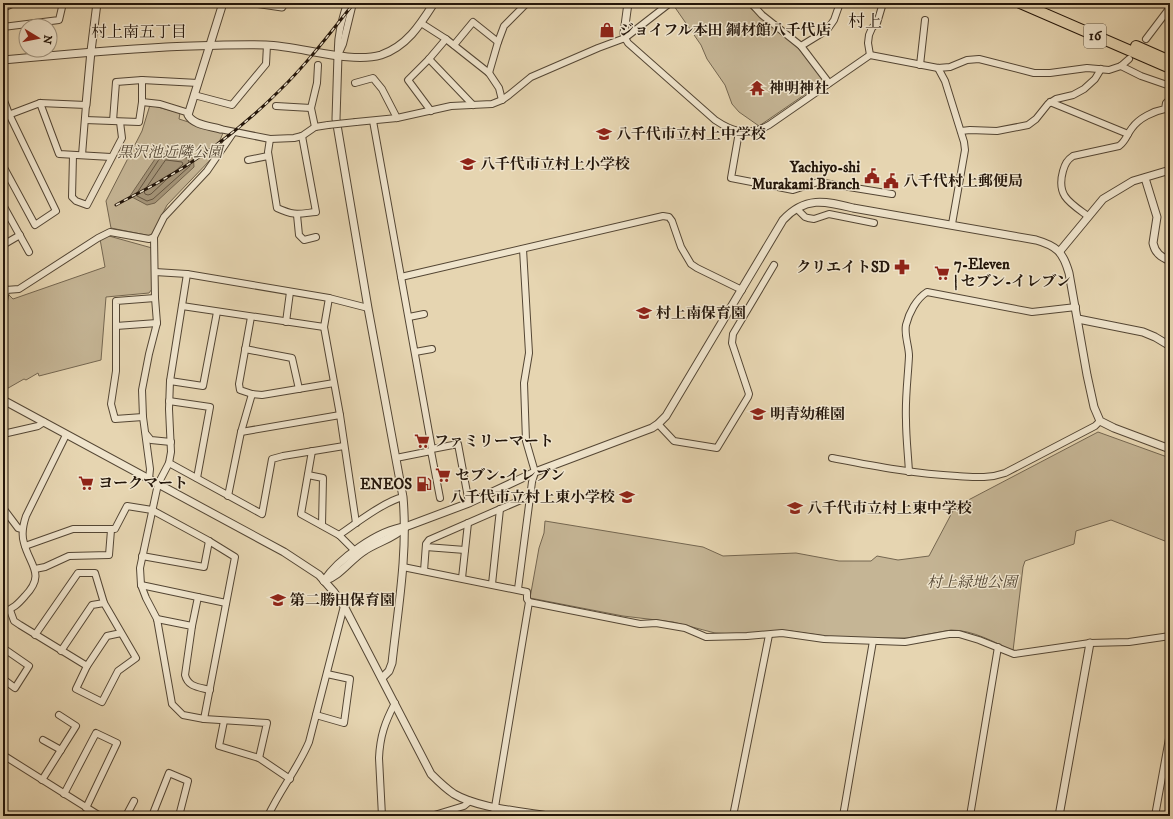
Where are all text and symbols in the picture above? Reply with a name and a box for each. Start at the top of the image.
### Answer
district label: 村上 [848,11,882,33]
north arrow [18,18,58,58]
shop icon: ジョイフル本田 鋼材館八千代店 [598,21,616,39]
place label: ジョイフル本田 鋼材館八千代店 [619,21,831,40]
district label: 村上南五丁目 [91,22,187,42]
road number: 16 [1084,24,1106,48]
text: N [39,34,55,45]
temple icon: 神明神社 [748,79,766,97]
place label: 神明神社 [769,79,829,98]
school or university icon: 八千代市立村上中学校 [595,125,613,143]
place label: 八千代市立村上中学校 [616,125,766,144]
park label: 黒沢池近隣公園 [117,143,225,162]
school or university icon: 八千代市立村上小学校 [459,155,477,173]
place label: 八千代市立村上小学校 [480,155,630,174]
place label: Yachiyo-shi Murakami Branch [752,158,860,194]
public building icon: Yachiyo-shi Murakami Branch [863,167,881,185]
public building icon: 八千代村上郵便局 [882,172,900,190]
place label: 八千代村上郵便局 [903,172,1023,191]
place label: 7-Eleven | セブン-イレブン [954,255,1071,291]
place label: クリエイトSD [796,258,890,277]
pharmacy icon: クリエイトSD [893,258,911,276]
supermarket icon: 7-Eleven | セブン-イレブン [933,264,951,282]
school or university icon: 村上南保育園 [635,304,653,322]
place label: 村上南保育園 [656,304,746,323]
school or university icon: 明青幼稚園 [749,405,767,423]
place label: 明青幼稚園 [770,405,845,424]
supermarket icon: ファミリーマート [413,432,431,450]
place label: ファミリーマート [434,432,554,451]
supermarket icon: セブン-イレブン [434,466,452,484]
place label: セブン-イレブン [455,466,565,485]
supermarket icon: ヨークマート [77,474,95,492]
place label: ヨークマート [98,474,188,493]
place label: ENEOS [360,475,412,494]
fuel station icon: ENEOS [415,475,433,493]
place label: 八千代市立村上東小学校 [450,488,615,507]
school or university icon: 八千代市立村上東小学校 [618,488,636,506]
school or university icon: 八千代市立村上東中学校 [786,499,804,517]
place label: 八千代市立村上東中学校 [807,499,972,518]
park label: 村上緑地公園 [927,573,1020,592]
school or university icon: 第二勝田保育園 [269,591,287,609]
place label: 第二勝田保育園 [290,591,395,610]

